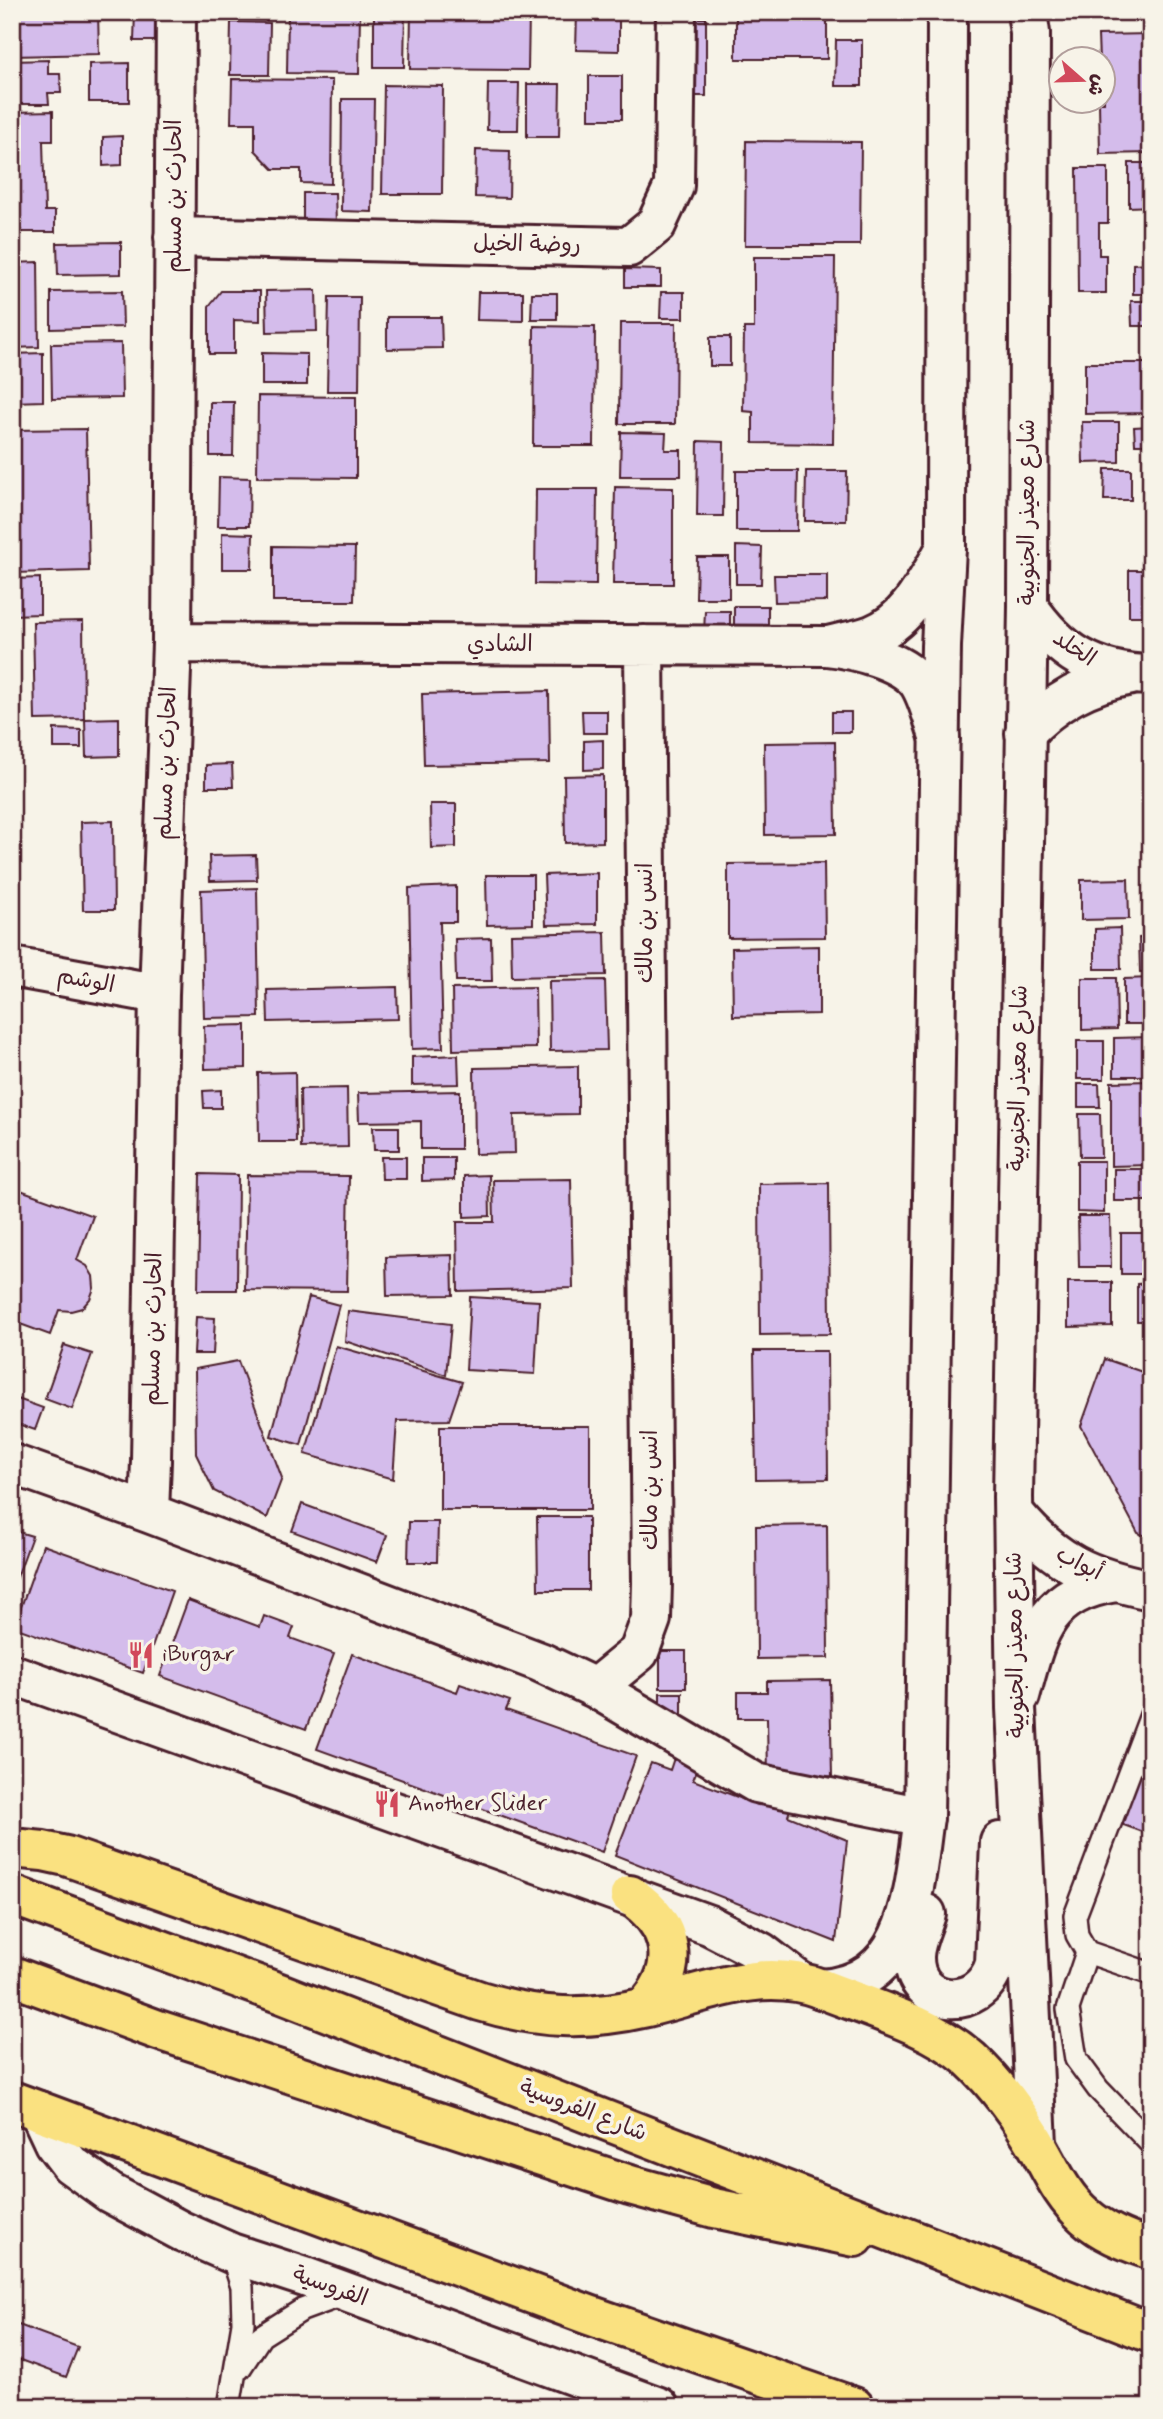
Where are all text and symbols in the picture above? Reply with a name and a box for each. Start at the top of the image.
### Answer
north arrow [1048,46,1118,116]
text: ش [1081,71,1112,99]
street label: الحارث بن مسلم [160,119,191,273]
street label: روضة الخيل [473,229,581,261]
street label: شارع معيذر الجنوبية [1013,419,1043,605]
street label: الخلد [1047,624,1101,674]
street label: الشادي [467,630,533,660]
street label: الحارث بن مسلم [149,686,186,840]
street label: انس بن مالك [631,863,661,983]
street label: الوشم [55,961,117,1002]
street label: شارع معيذر الجنوبية [1002,985,1036,1171]
street label: الحارث بن مسلم [138,1252,171,1406]
street label: انس بن مالك [636,1430,666,1550]
street label: أبواب [1051,1539,1108,1589]
street label: شارع معيذر الجنوبية [999,1552,1033,1738]
restaurant icon: iBurgar [126,1640,156,1670]
place label: iBurgar [162,1640,235,1672]
restaurant icon: Another Slider [372,1789,402,1819]
place label: Another Slider [408,1789,548,1819]
street label: شارع الفروسية [515,2073,651,2149]
street label: الفروسية [288,2260,372,2314]

